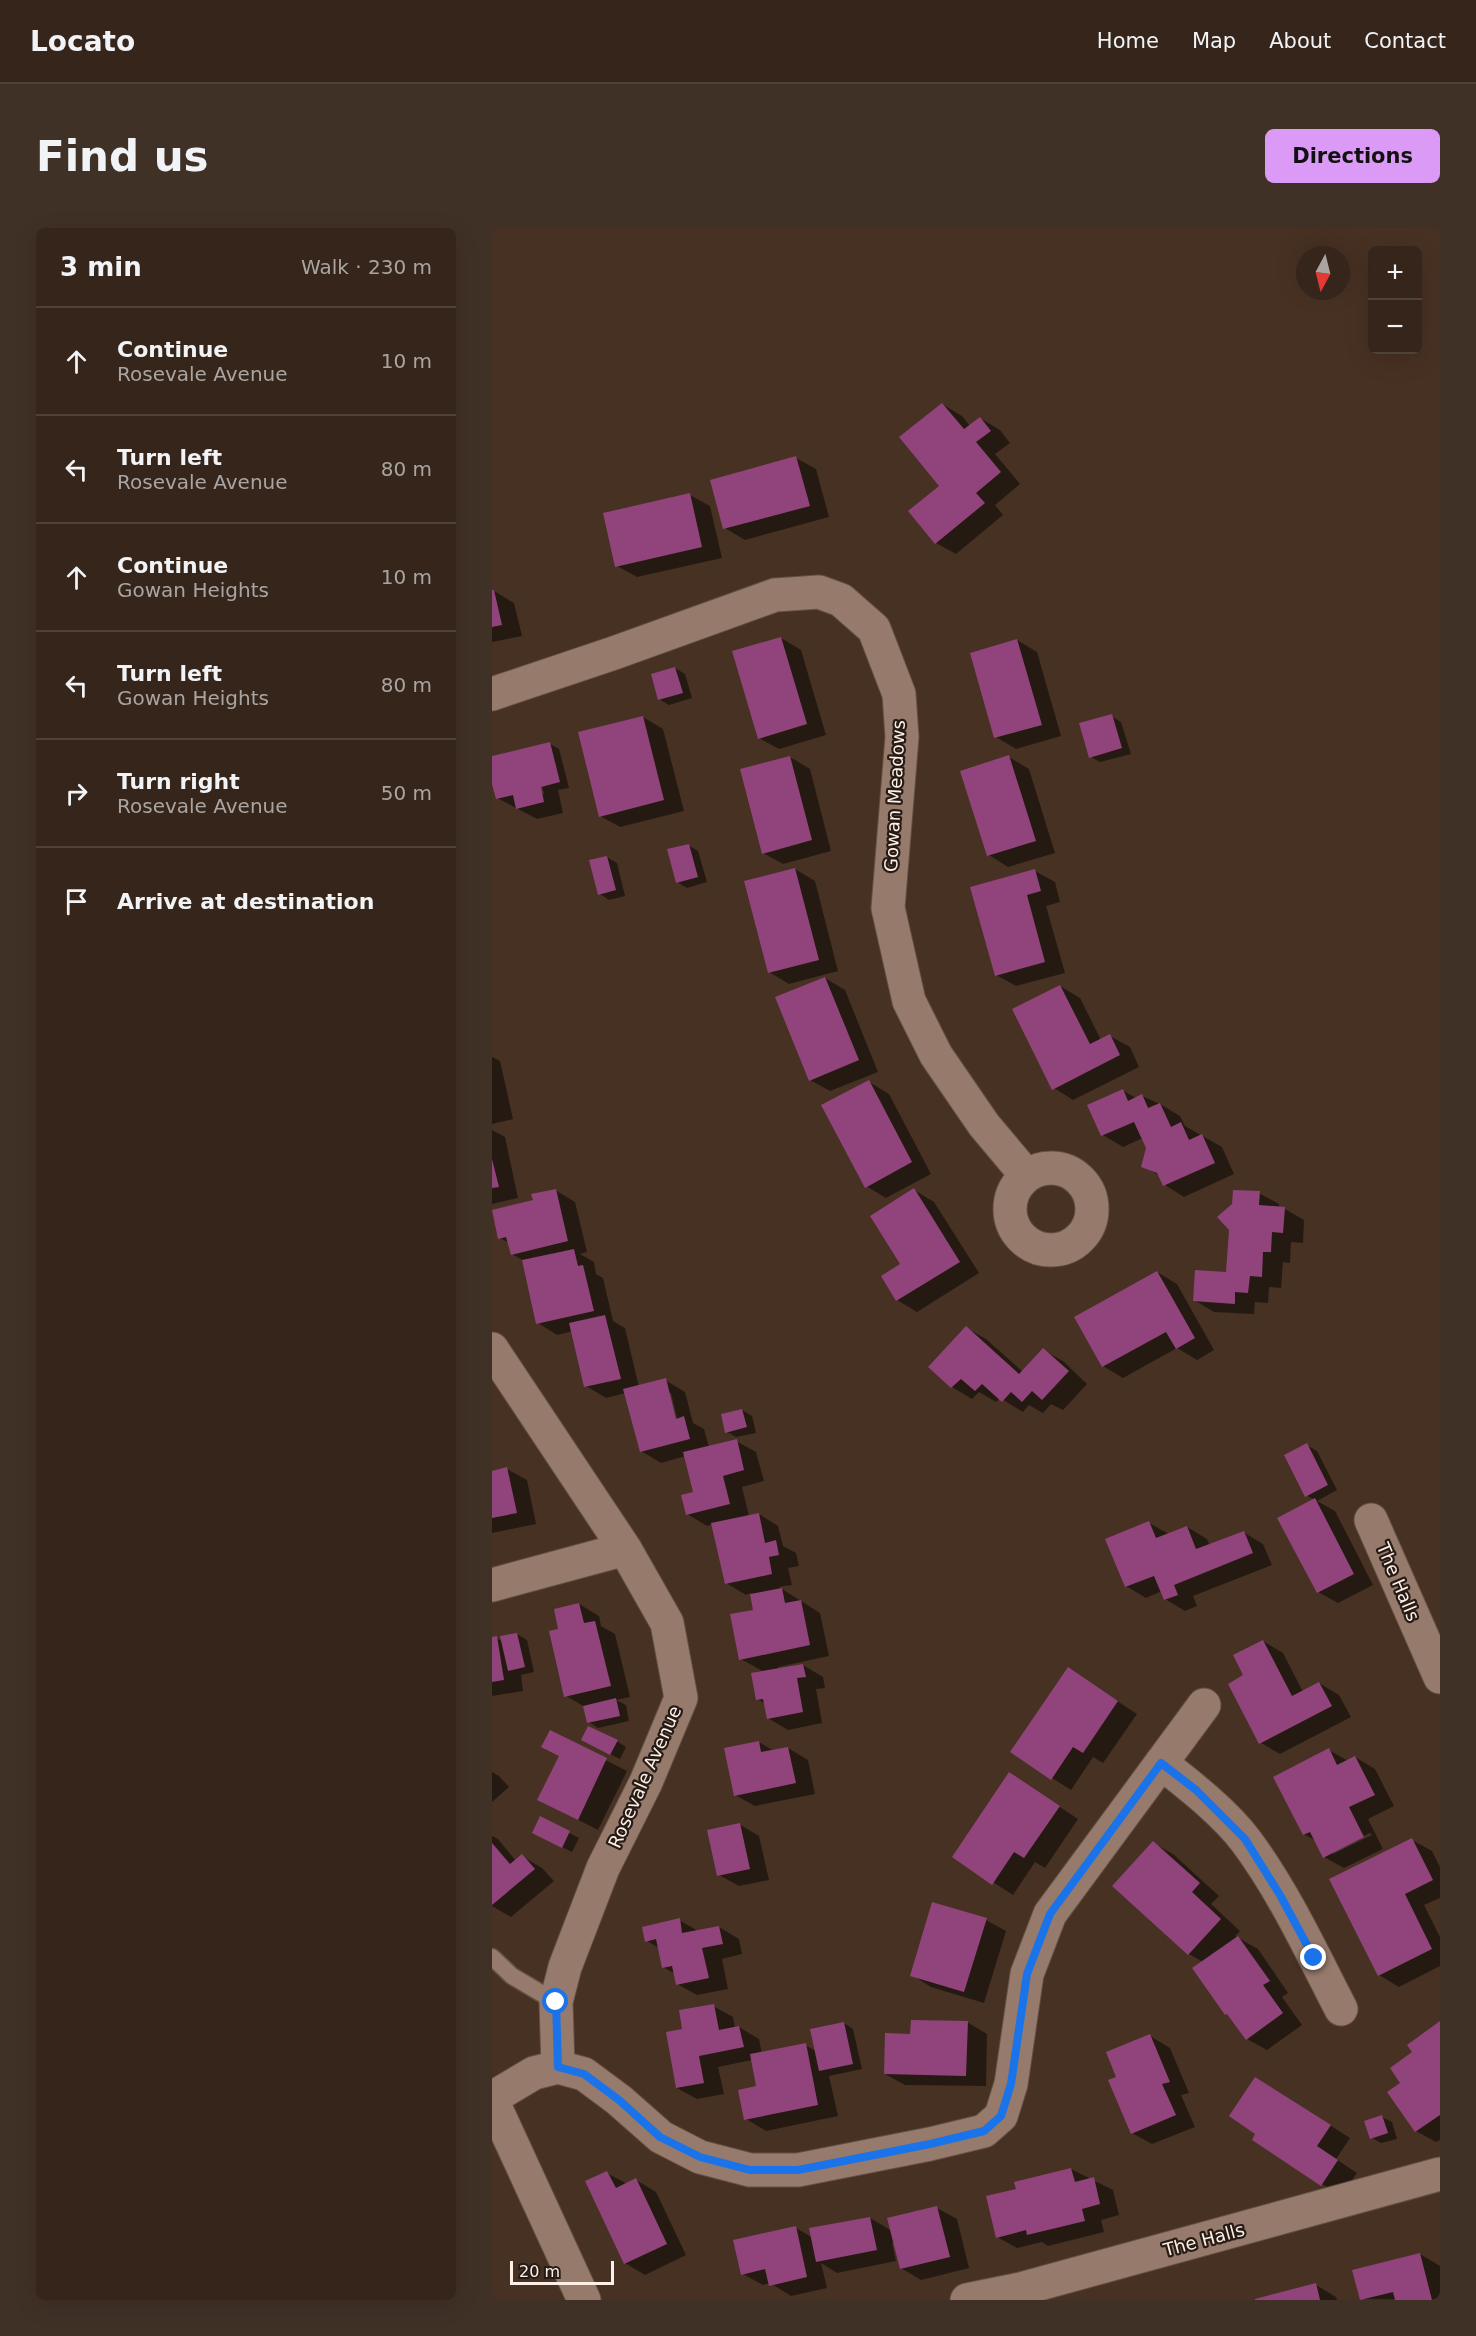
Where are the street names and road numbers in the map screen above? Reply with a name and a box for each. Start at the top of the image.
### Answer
street label: Gowan Meadows [880,720,909,872]
street label: The Halls [1372,1539,1424,1624]
street label: Rosevale Avenue [604,1702,685,1851]
street label: The Halls [1160,2219,1247,2261]

